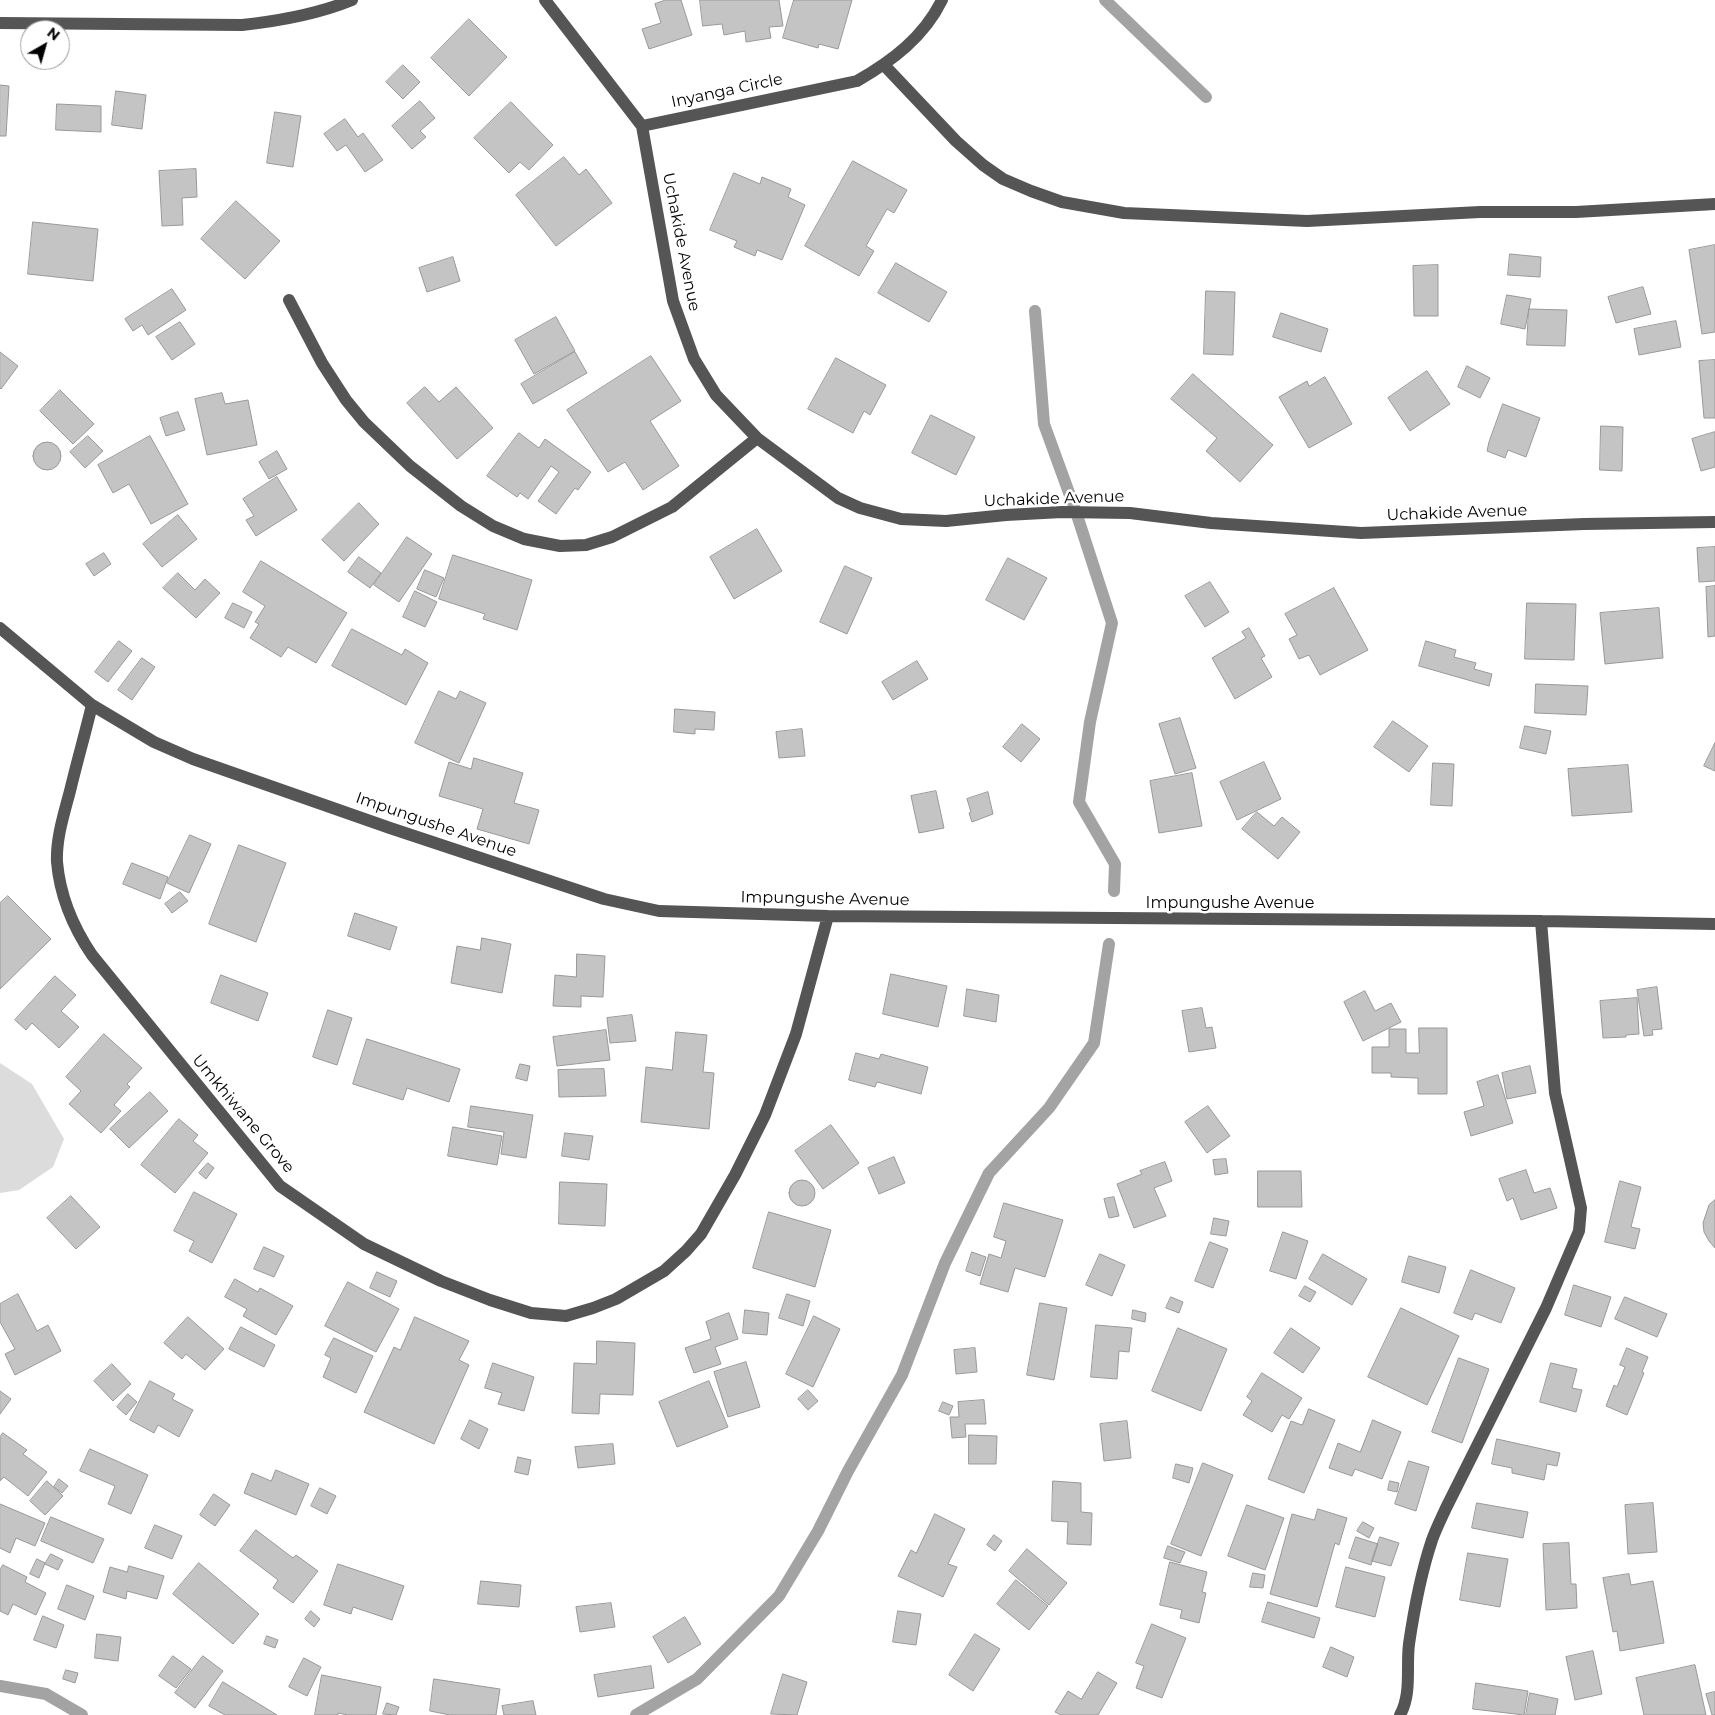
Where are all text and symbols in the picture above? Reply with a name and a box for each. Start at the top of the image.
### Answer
north arrow [20,20,70,70]
text: N [44,23,64,45]
street label: Inyanga Circle [670,70,784,112]
street label: Uchakide Avenue [658,171,704,313]
street label: Uchakide Avenue [983,487,1125,511]
street label: Uchakide Avenue [1386,501,1528,525]
street label: Impungushe Avenue [353,788,519,862]
street label: Impungushe Avenue [740,888,910,910]
street label: Impungushe Avenue [1146,893,1314,913]
street label: Umkhiwane Grove [188,1051,298,1177]

